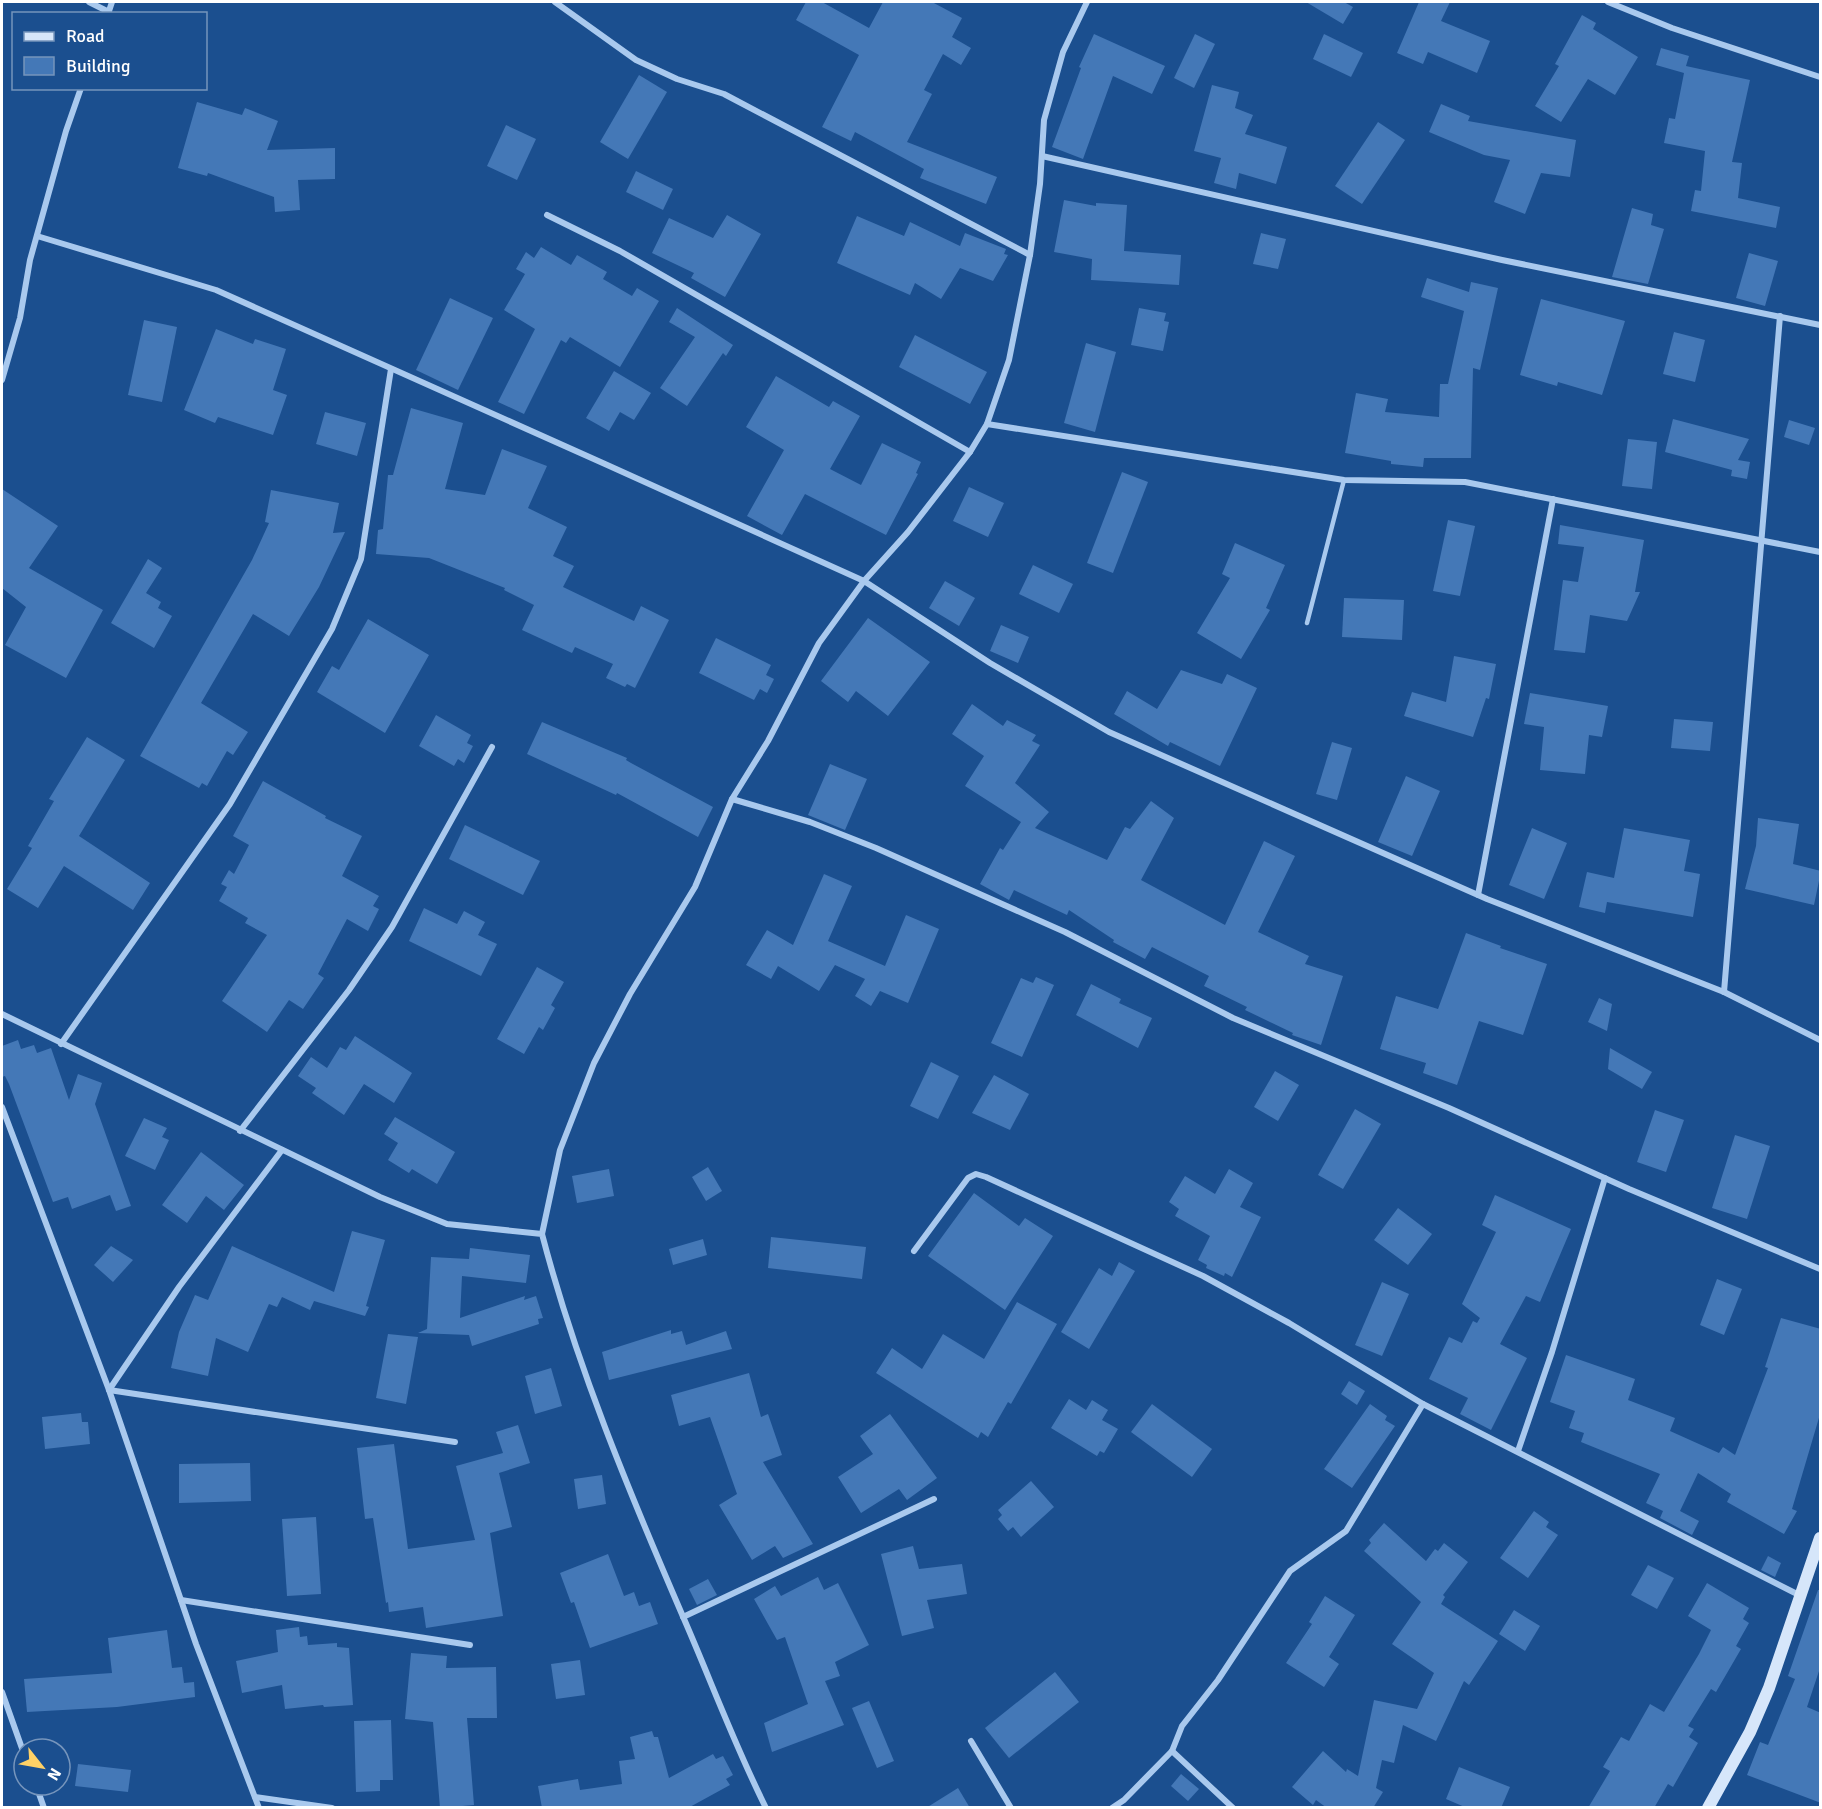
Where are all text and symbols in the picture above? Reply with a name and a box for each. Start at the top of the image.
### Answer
legend [12,12,207,90]
text: Road [66,25,105,47]
text: Building [66,55,130,77]
north arrow [12,1737,72,1797]
text: N [43,1764,65,1784]

